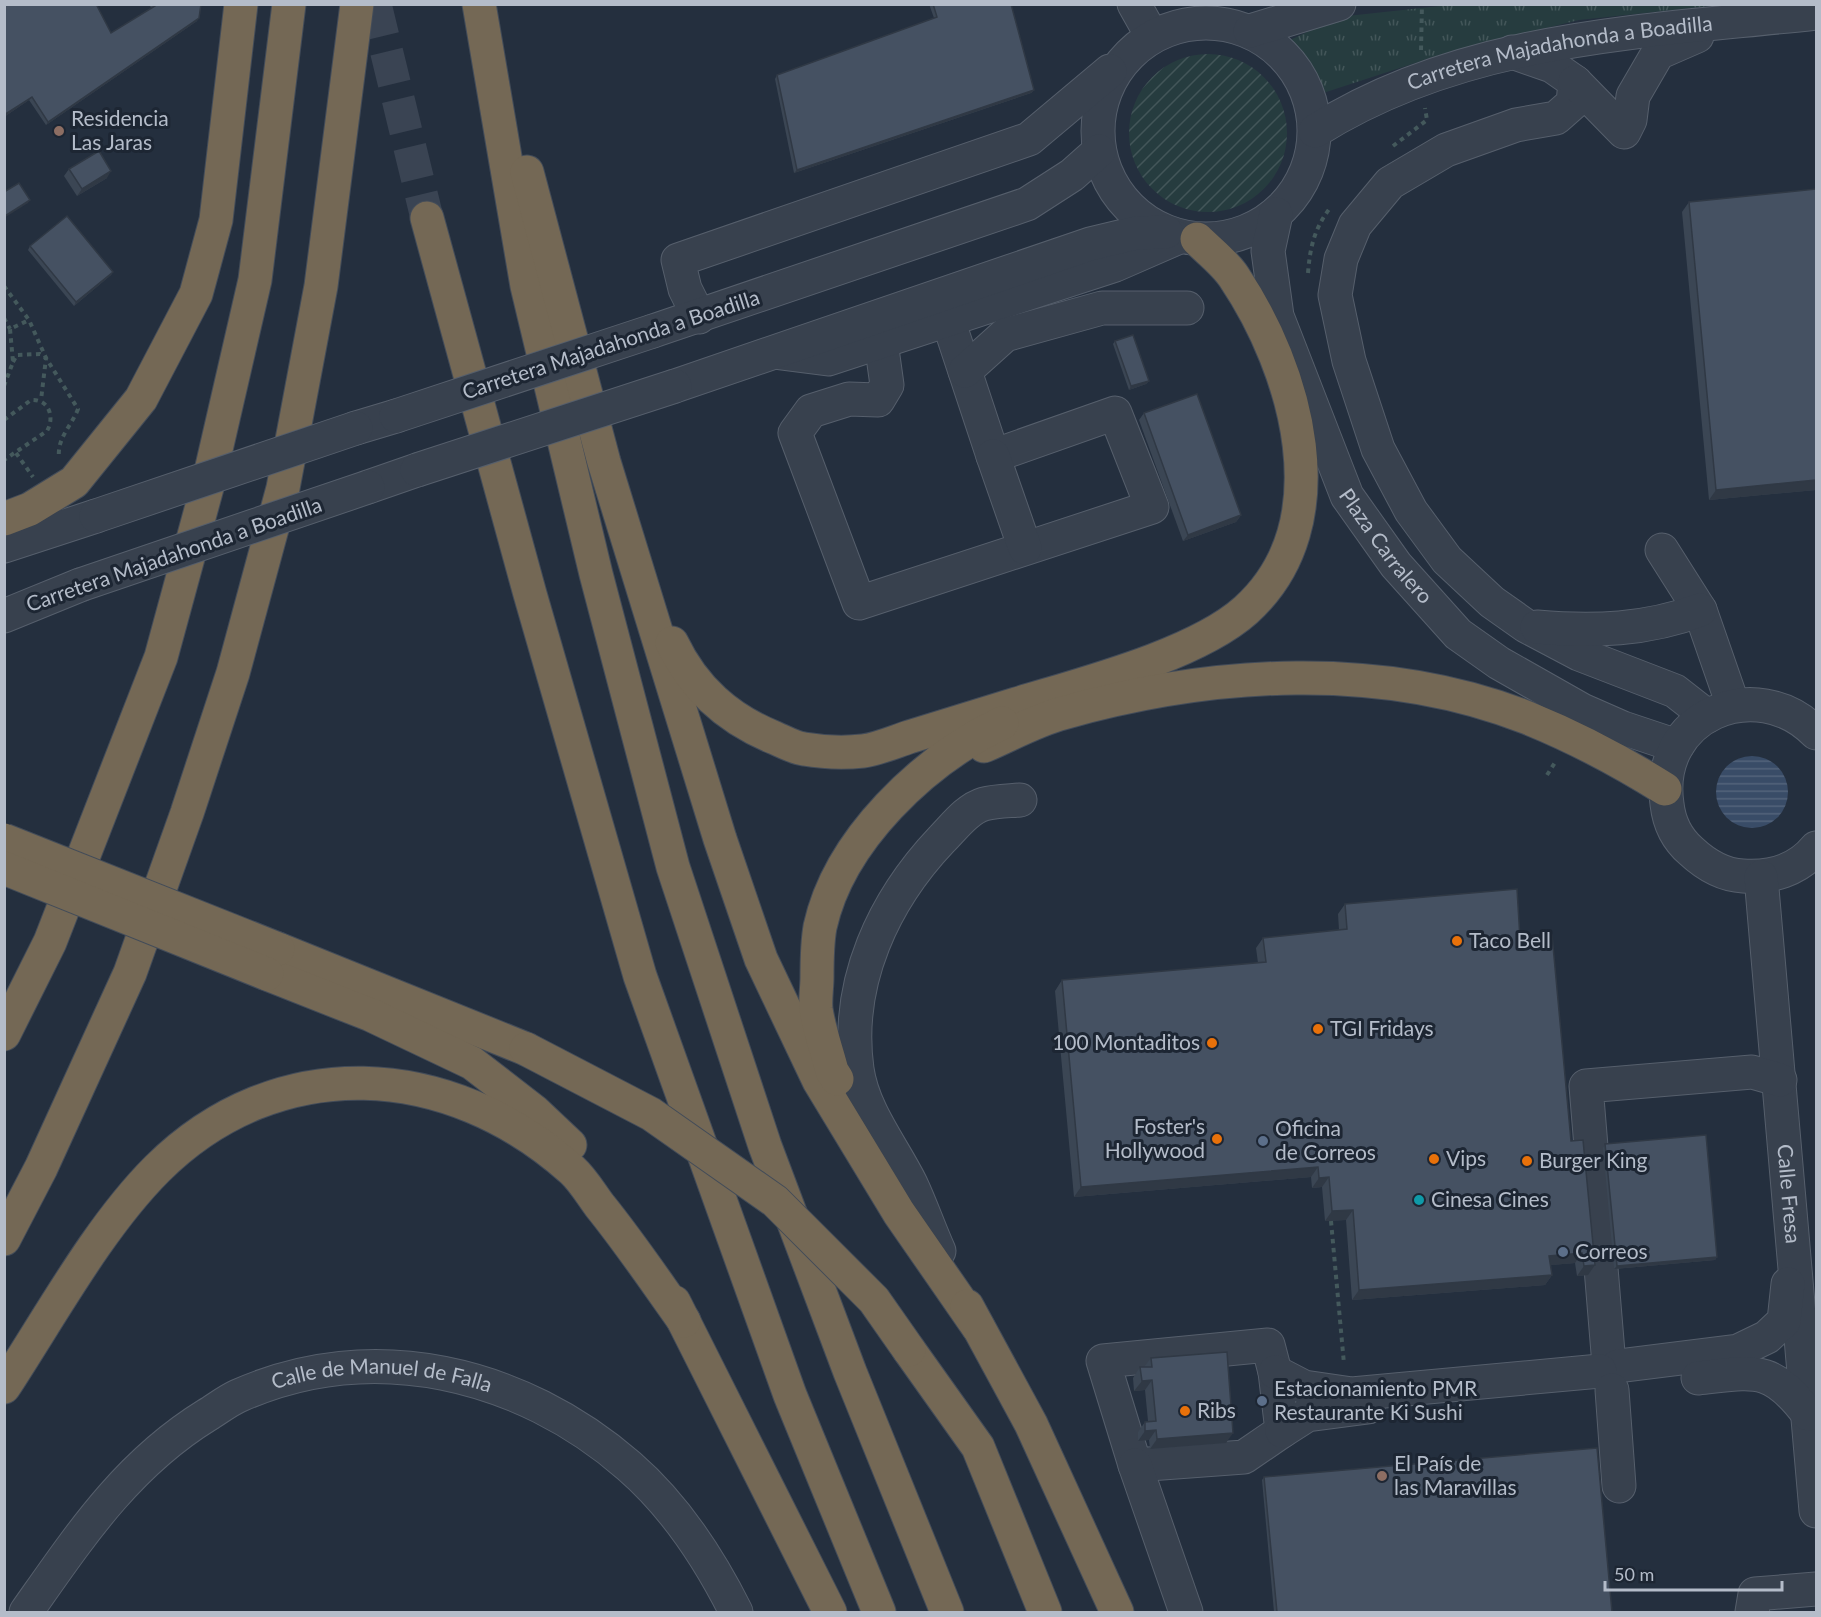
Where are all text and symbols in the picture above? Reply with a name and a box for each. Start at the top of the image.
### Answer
street label: Carretera Majadahonda a Boadilla [1403,10,1714,94]
place label: Residencia Las Jaras [71,105,169,154]
marker: Residencia Las Jaras [52,124,66,138]
street label: Carretera Majadahonda a Boadilla [459,284,762,404]
street label: Plaza Carralero [1335,483,1439,608]
street label: Carretera Majadahonda a Boadilla [22,491,325,616]
place label: Taco Bell [1469,927,1551,952]
marker: Taco Bell [1450,934,1464,948]
place label: TGI Fridays [1330,1015,1434,1040]
marker: TGI Fridays [1311,1022,1325,1036]
place label: 100 Montaditos [1052,1029,1200,1054]
marker: 100 Montaditos [1205,1036,1219,1050]
place label: Foster's Hollywood [1105,1113,1205,1162]
place label: Oficina de Correos [1275,1115,1376,1164]
marker: Foster's Hollywood [1210,1132,1224,1146]
marker: Oficina de Correos [1256,1134,1270,1148]
street label: Calle Fresa [1773,1143,1807,1244]
place label: Vips [1446,1145,1486,1170]
place label: Burger King [1539,1147,1648,1172]
marker: Vips [1427,1152,1441,1166]
marker: Burger King [1520,1154,1534,1168]
place label: Cinesa Cines [1431,1186,1549,1211]
marker: Cinesa Cines [1412,1193,1426,1207]
place label: Correos [1575,1238,1648,1263]
marker: Correos [1556,1245,1570,1259]
street label: Calle de Manuel de Falla [268,1353,496,1397]
place label: Estacionamiento PMR Restaurante Ki Sushi [1274,1375,1478,1424]
marker: Estacionamiento PMR Restaurante Ki Sushi [1255,1394,1269,1408]
place label: Ribs [1197,1397,1236,1422]
marker: Ribs [1178,1404,1192,1418]
place label: El País de las Maravillas [1394,1450,1517,1499]
marker: El País de las Maravillas [1375,1469,1389,1483]
scale bar [1605,1554,1782,1592]
text: 50 m [1614,1563,1654,1585]

